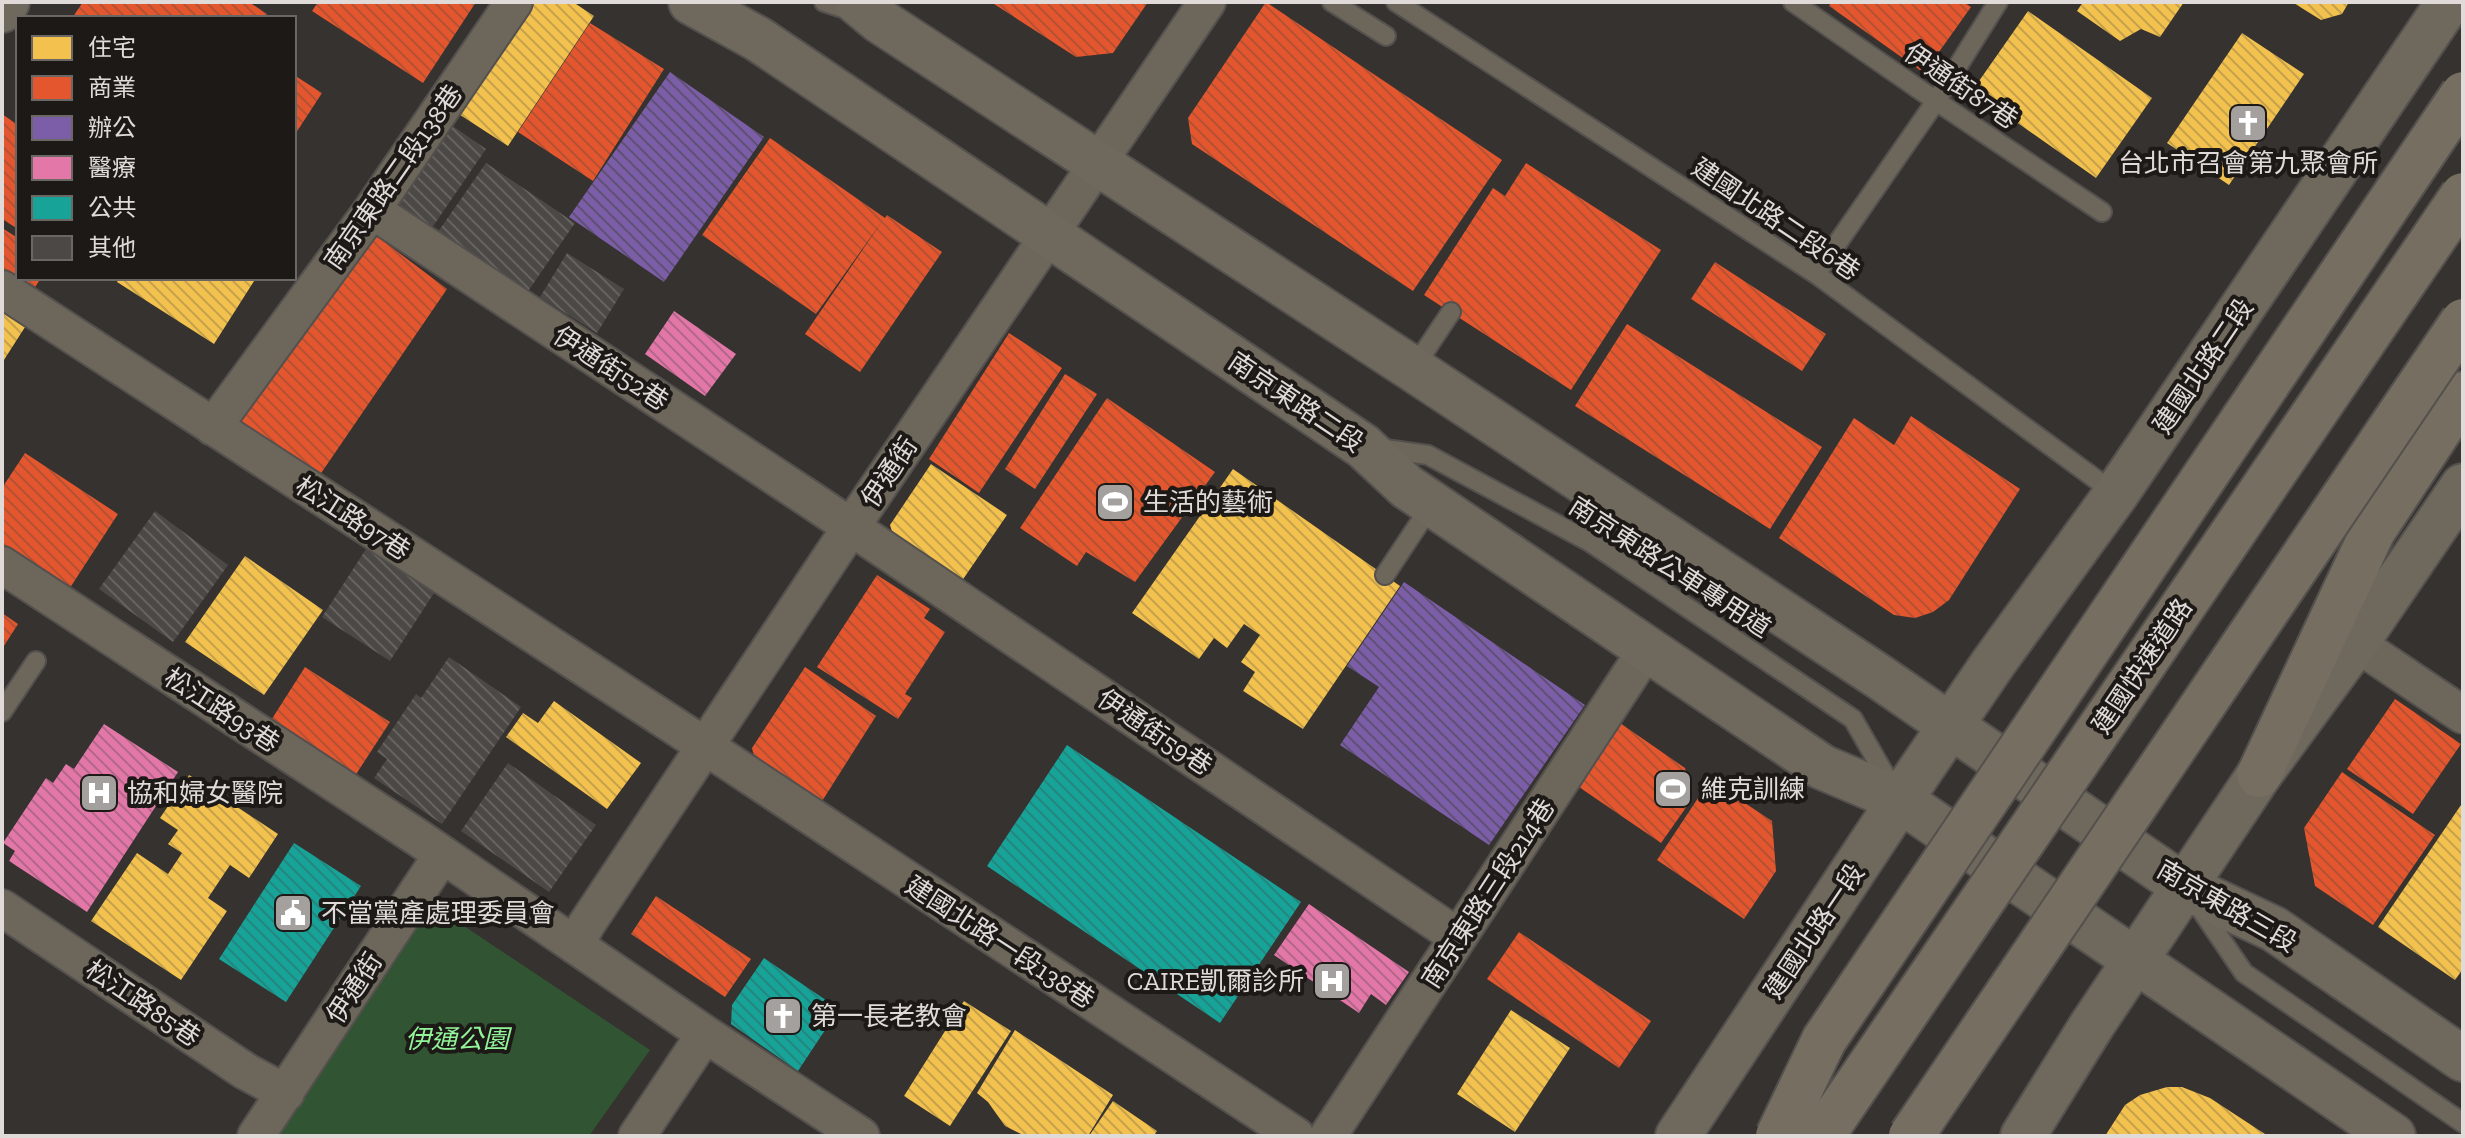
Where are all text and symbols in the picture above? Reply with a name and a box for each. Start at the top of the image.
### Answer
legend [16,16,296,280]
text: 住宅 [88,33,136,62]
street label: 伊通街87巷 [1898,36,2024,136]
text: 商業 [88,73,136,102]
street label: 南京東路二段138巷 [317,78,469,276]
church icon: 台北市召會第九聚會所 [2227,102,2269,144]
text: 辦公 [88,113,136,142]
place label: 台北市召會第九聚會所 [2118,147,2378,179]
street label: 建國北路二段6巷 [1686,151,1866,287]
text: 醫療 [88,153,136,182]
text: 公共 [88,193,136,222]
text: 其他 [88,233,136,262]
street label: 建國北路二段 [2146,292,2260,440]
street label: 伊通街52巷 [547,319,675,417]
street label: 南京東路二段 [1222,345,1370,459]
street label: 伊通街 [854,431,924,513]
street label: 松江路97巷 [290,469,416,567]
sports icon: 生活的藝術 [1094,481,1136,523]
place label: 生活的藝術 [1143,486,1273,518]
street label: 南京東路公車專用道 [1563,490,1777,644]
street label: 建國快速道路 [2085,592,2199,740]
street label: 松江路93巷 [159,661,285,759]
street label: 伊通街59巷 [1092,682,1218,782]
sports icon: 維克訓練 [1652,768,1694,810]
hospital icon: 協和婦女醫院 [78,772,120,814]
place label: 維克訓練 [1701,773,1805,805]
place label: 協和婦女醫院 [127,777,283,809]
street label: 南京東路三段214巷 [1415,792,1561,994]
street label: 南京東路三段 [2151,853,2303,959]
street label: 建國北路一段 [1757,857,1871,1005]
street label: 建國北路一段138巷 [900,869,1100,1015]
public building icon: 不當黨產處理委員會 [272,892,314,934]
place label: 不當黨產處理委員會 [321,897,555,929]
street label: 伊通街 [319,947,389,1029]
street label: 松江路85巷 [80,953,206,1053]
hospital icon: CAIRE凱爾診所 [1311,960,1353,1002]
place label: CAIRE凱爾診所 [1127,965,1304,997]
church icon: 第一長老教會 [762,995,804,1037]
place label: 第一長老教會 [811,1000,967,1032]
park label: 伊通公園 [405,1023,513,1055]

